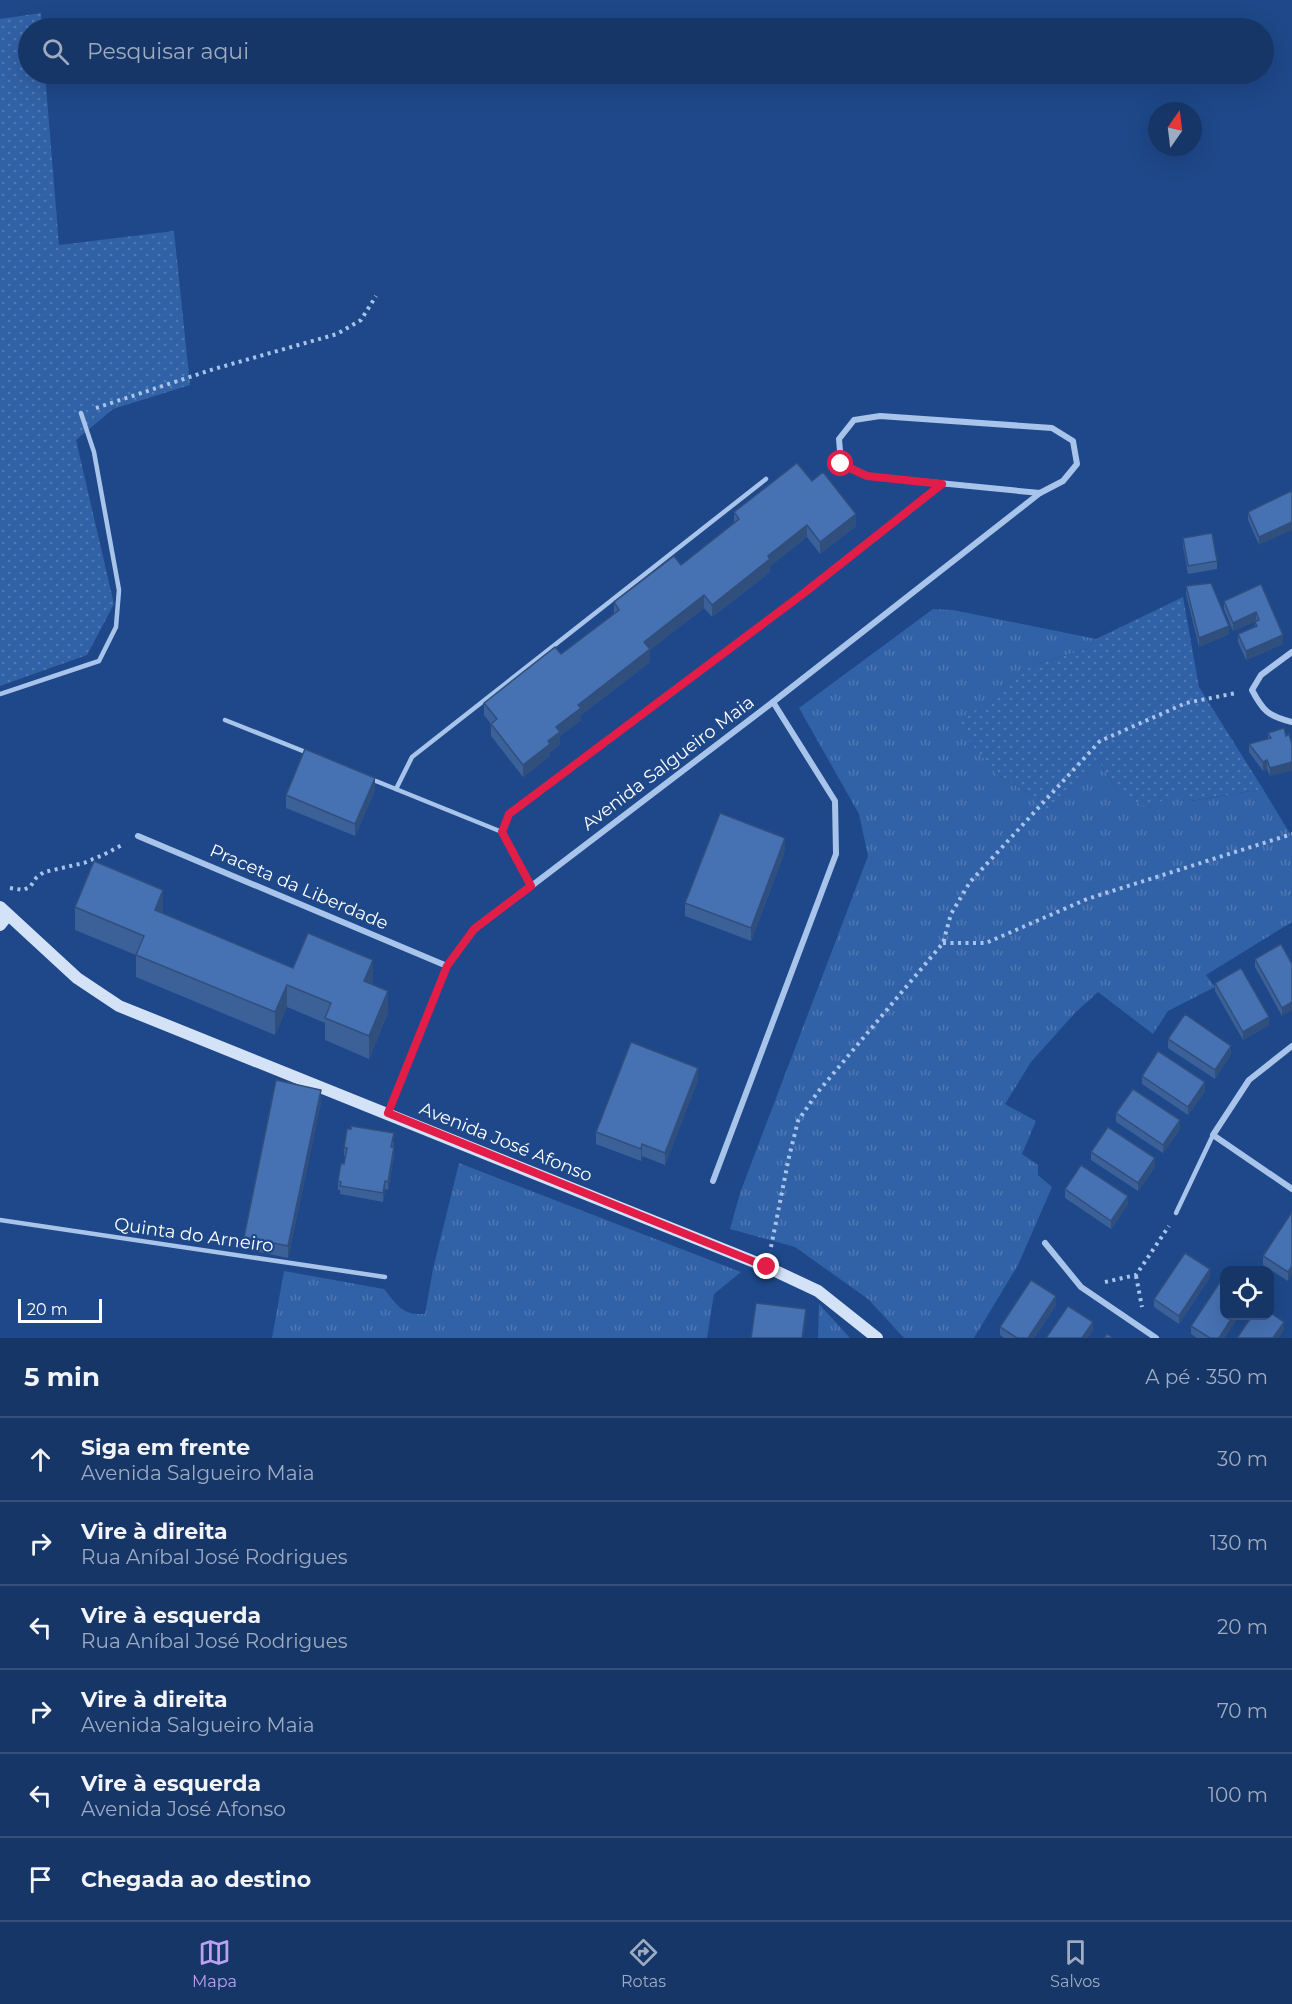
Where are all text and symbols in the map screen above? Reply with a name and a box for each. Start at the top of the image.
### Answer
search box [18,18,1274,84]
icon: search [39,35,72,68]
text: Pesquisar aqui [87,38,249,65]
north arrow [1148,102,1202,156]
route start [827,450,853,476]
street label: Avenida Salgueiro Maia [577,691,759,835]
street label: Praceta da Liberdade [206,839,392,935]
street label: Avenida José Afonso [416,1097,596,1187]
street label: Quinta do Arneiro [113,1213,275,1257]
route end [753,1253,779,1279]
map controls [1220,1266,1274,1320]
button: locate [1220,1266,1274,1320]
scale bar [18,1296,102,1324]
text: 20 m [27,1300,68,1319]
text: 5 min [24,1361,100,1393]
text: A pé · 350 m [1145,1365,1268,1389]
text: Siga em frente [81,1434,250,1461]
icon: ahead [24,1443,57,1476]
text: 30 m [1217,1447,1268,1471]
text: Avenida Salgueiro Maia [81,1461,315,1485]
text: Vire à direita [81,1518,228,1545]
icon: right [24,1527,57,1560]
text: 130 m [1210,1531,1268,1555]
text: Rua Aníbal José Rodrigues [81,1545,348,1569]
text: Vire à esquerda [81,1602,261,1629]
icon: left [24,1611,57,1644]
text: 20 m [1217,1615,1268,1639]
text: Rua Aníbal José Rodrigues [81,1629,348,1653]
text: Vire à direita [81,1686,228,1713]
icon: right [24,1695,57,1728]
text: 70 m [1217,1699,1268,1723]
text: Avenida Salgueiro Maia [81,1713,315,1737]
text: Vire à esquerda [81,1770,261,1797]
icon: left [24,1779,57,1812]
text: 100 m [1208,1783,1268,1807]
text: Avenida José Afonso [81,1797,286,1821]
icon: arrive [24,1863,57,1896]
text: Chegada ao destino [81,1866,311,1893]
tab: Mapa [192,1936,237,1991]
tab: Rotas [621,1936,666,1991]
tab: Salvos [1050,1936,1100,1991]

